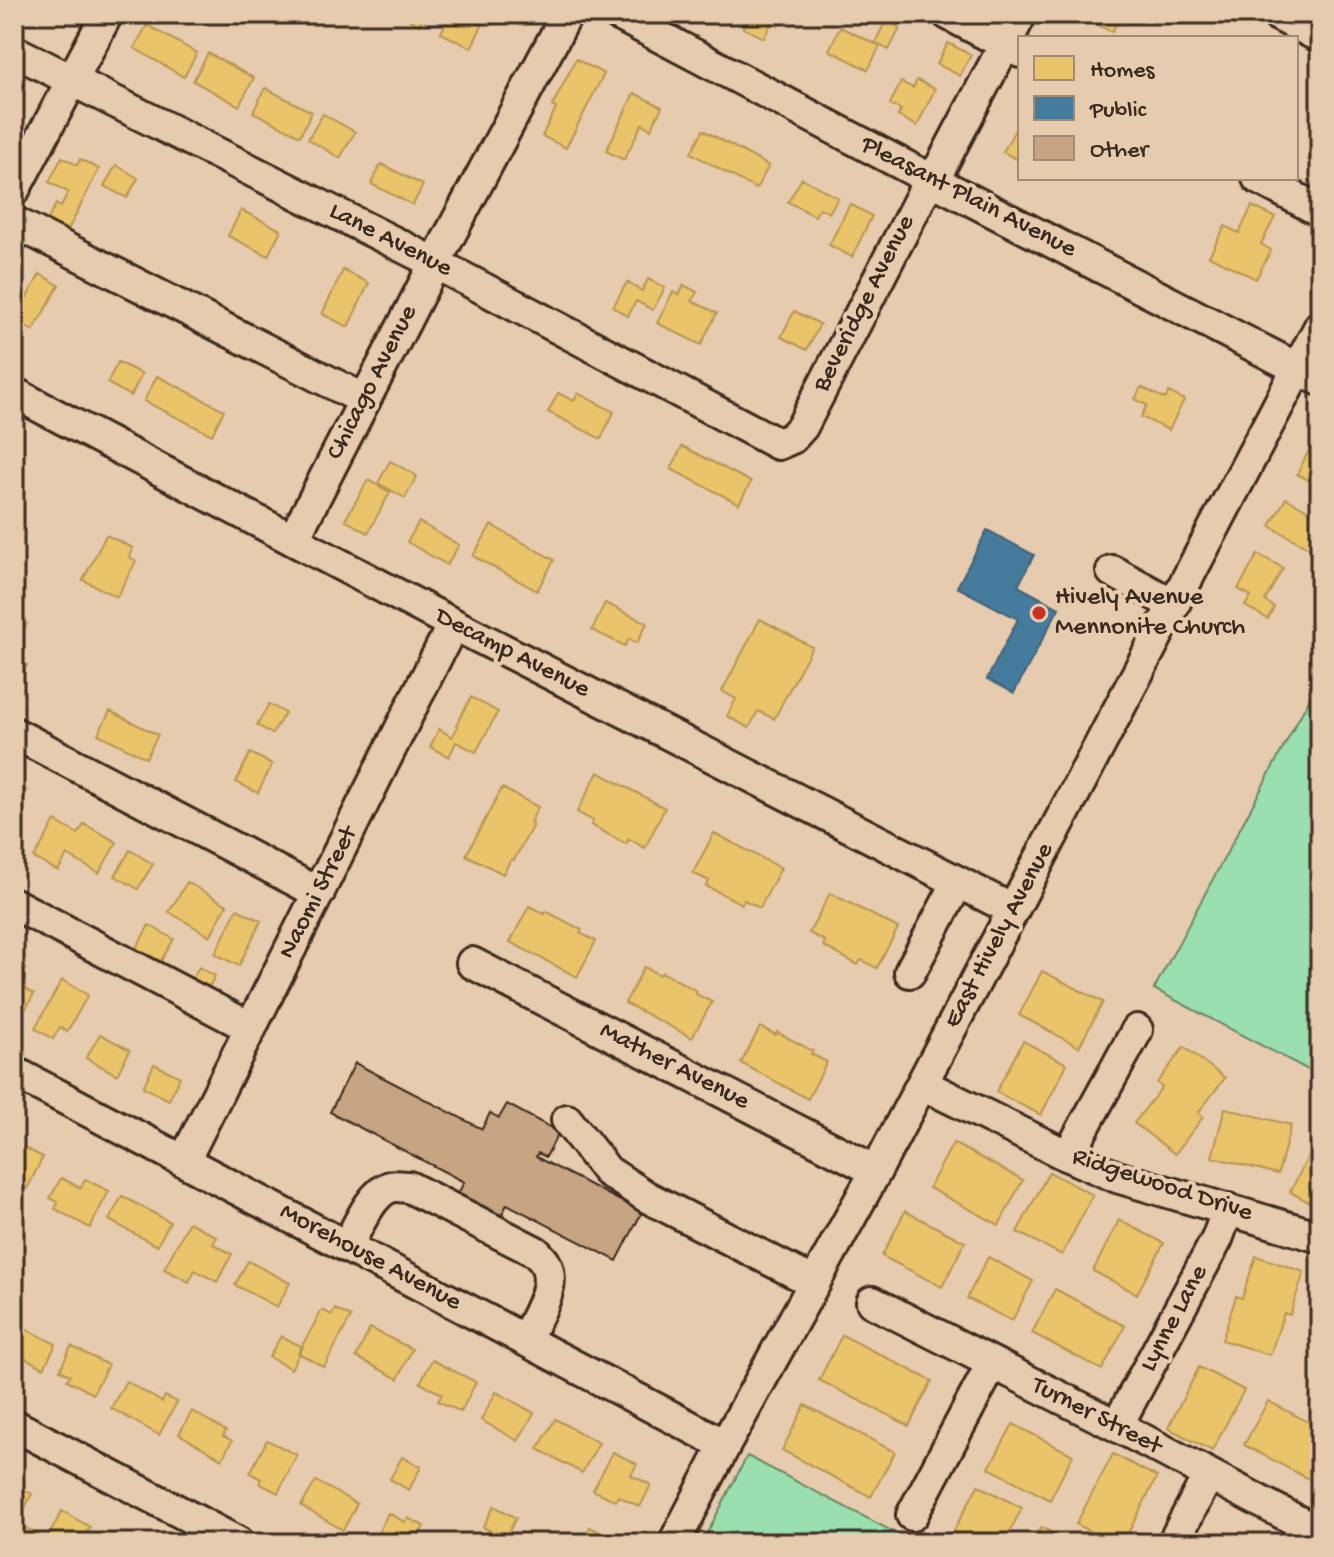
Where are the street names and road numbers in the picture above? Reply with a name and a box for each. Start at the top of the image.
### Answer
street label: Pleasant Plain Avenue [854,130,1082,266]
street label: Lane Avenue [323,197,457,286]
street label: Beveridge Avenue [807,210,923,398]
street label: Chicago Avenue [321,300,426,466]
street label: Decamp Avenue [428,601,595,706]
street label: Naomi Street [272,819,367,964]
street label: East Hively Avenue [938,838,1062,1034]
street label: Mather Avenue [594,1016,755,1118]
street label: Ridgewood Drive [1068,1142,1257,1230]
street label: Morehouse Avenue [274,1197,467,1319]
street label: Lynne Lane [1134,1260,1216,1378]
street label: Turner Street [1024,1370,1168,1464]

